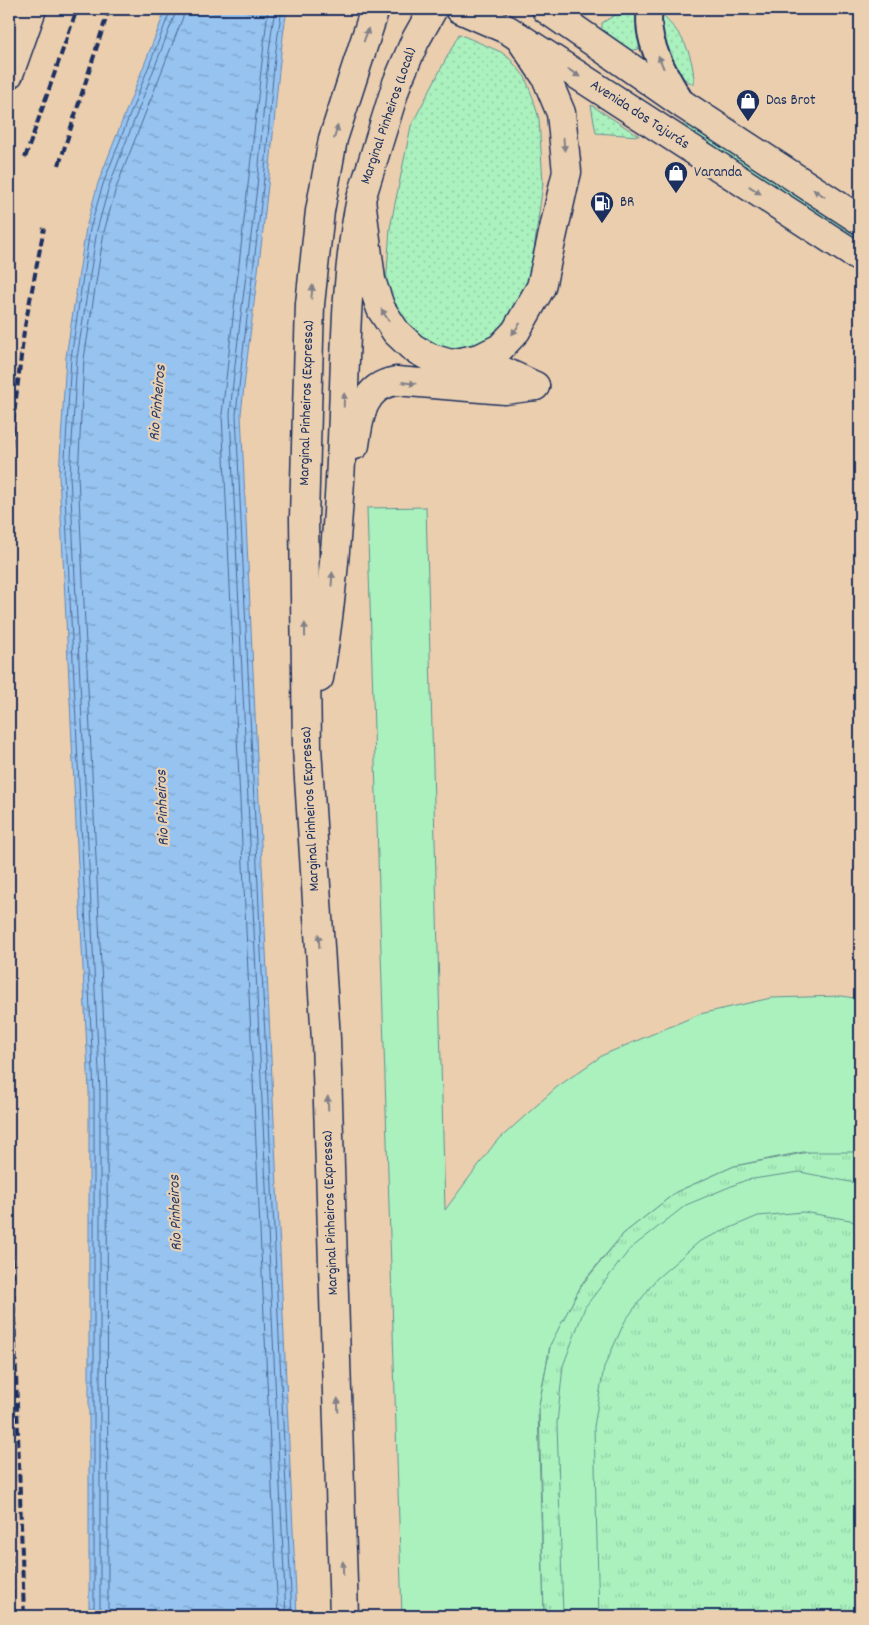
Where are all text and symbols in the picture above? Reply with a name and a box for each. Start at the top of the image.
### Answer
one-way arrow [363,27,370,42]
street label: Marginal Pinheiros (Local) [355,45,423,187]
one-way arrow [656,55,664,70]
one-way arrow [568,68,581,77]
street label: Avenida dos Tajurás [585,75,694,156]
shop icon: Das Brot [735,88,761,122]
place label: Das Brot [766,90,816,112]
one-way arrow [332,124,340,139]
one-way arrow [560,136,568,152]
shop icon: Varanda [663,160,689,194]
place label: Varanda [694,162,743,184]
one-way arrow [748,185,761,194]
one-way arrow [813,189,826,198]
fuel station icon: BR [589,190,615,224]
place label: BR [620,192,634,214]
one-way arrow [308,284,316,300]
one-way arrow [380,308,389,321]
street label: Marginal Pinheiros (Expressa) [294,320,321,486]
one-way arrow [511,322,521,336]
water label: Rio Pinheiros [143,363,173,442]
one-way arrow [402,379,418,387]
one-way arrow [340,391,348,407]
one-way arrow [328,571,336,587]
one-way arrow [301,621,309,637]
street label: Marginal Pinheiros (Expressa) [296,726,326,892]
water label: Rio Pinheiros [150,768,176,846]
one-way arrow [315,932,323,948]
one-way arrow [324,1095,332,1111]
street label: Marginal Pinheiros (Expressa) [317,1130,345,1296]
water label: Rio Pinheiros [163,1173,189,1251]
one-way arrow [333,1397,341,1413]
one-way arrow [338,1559,346,1575]

